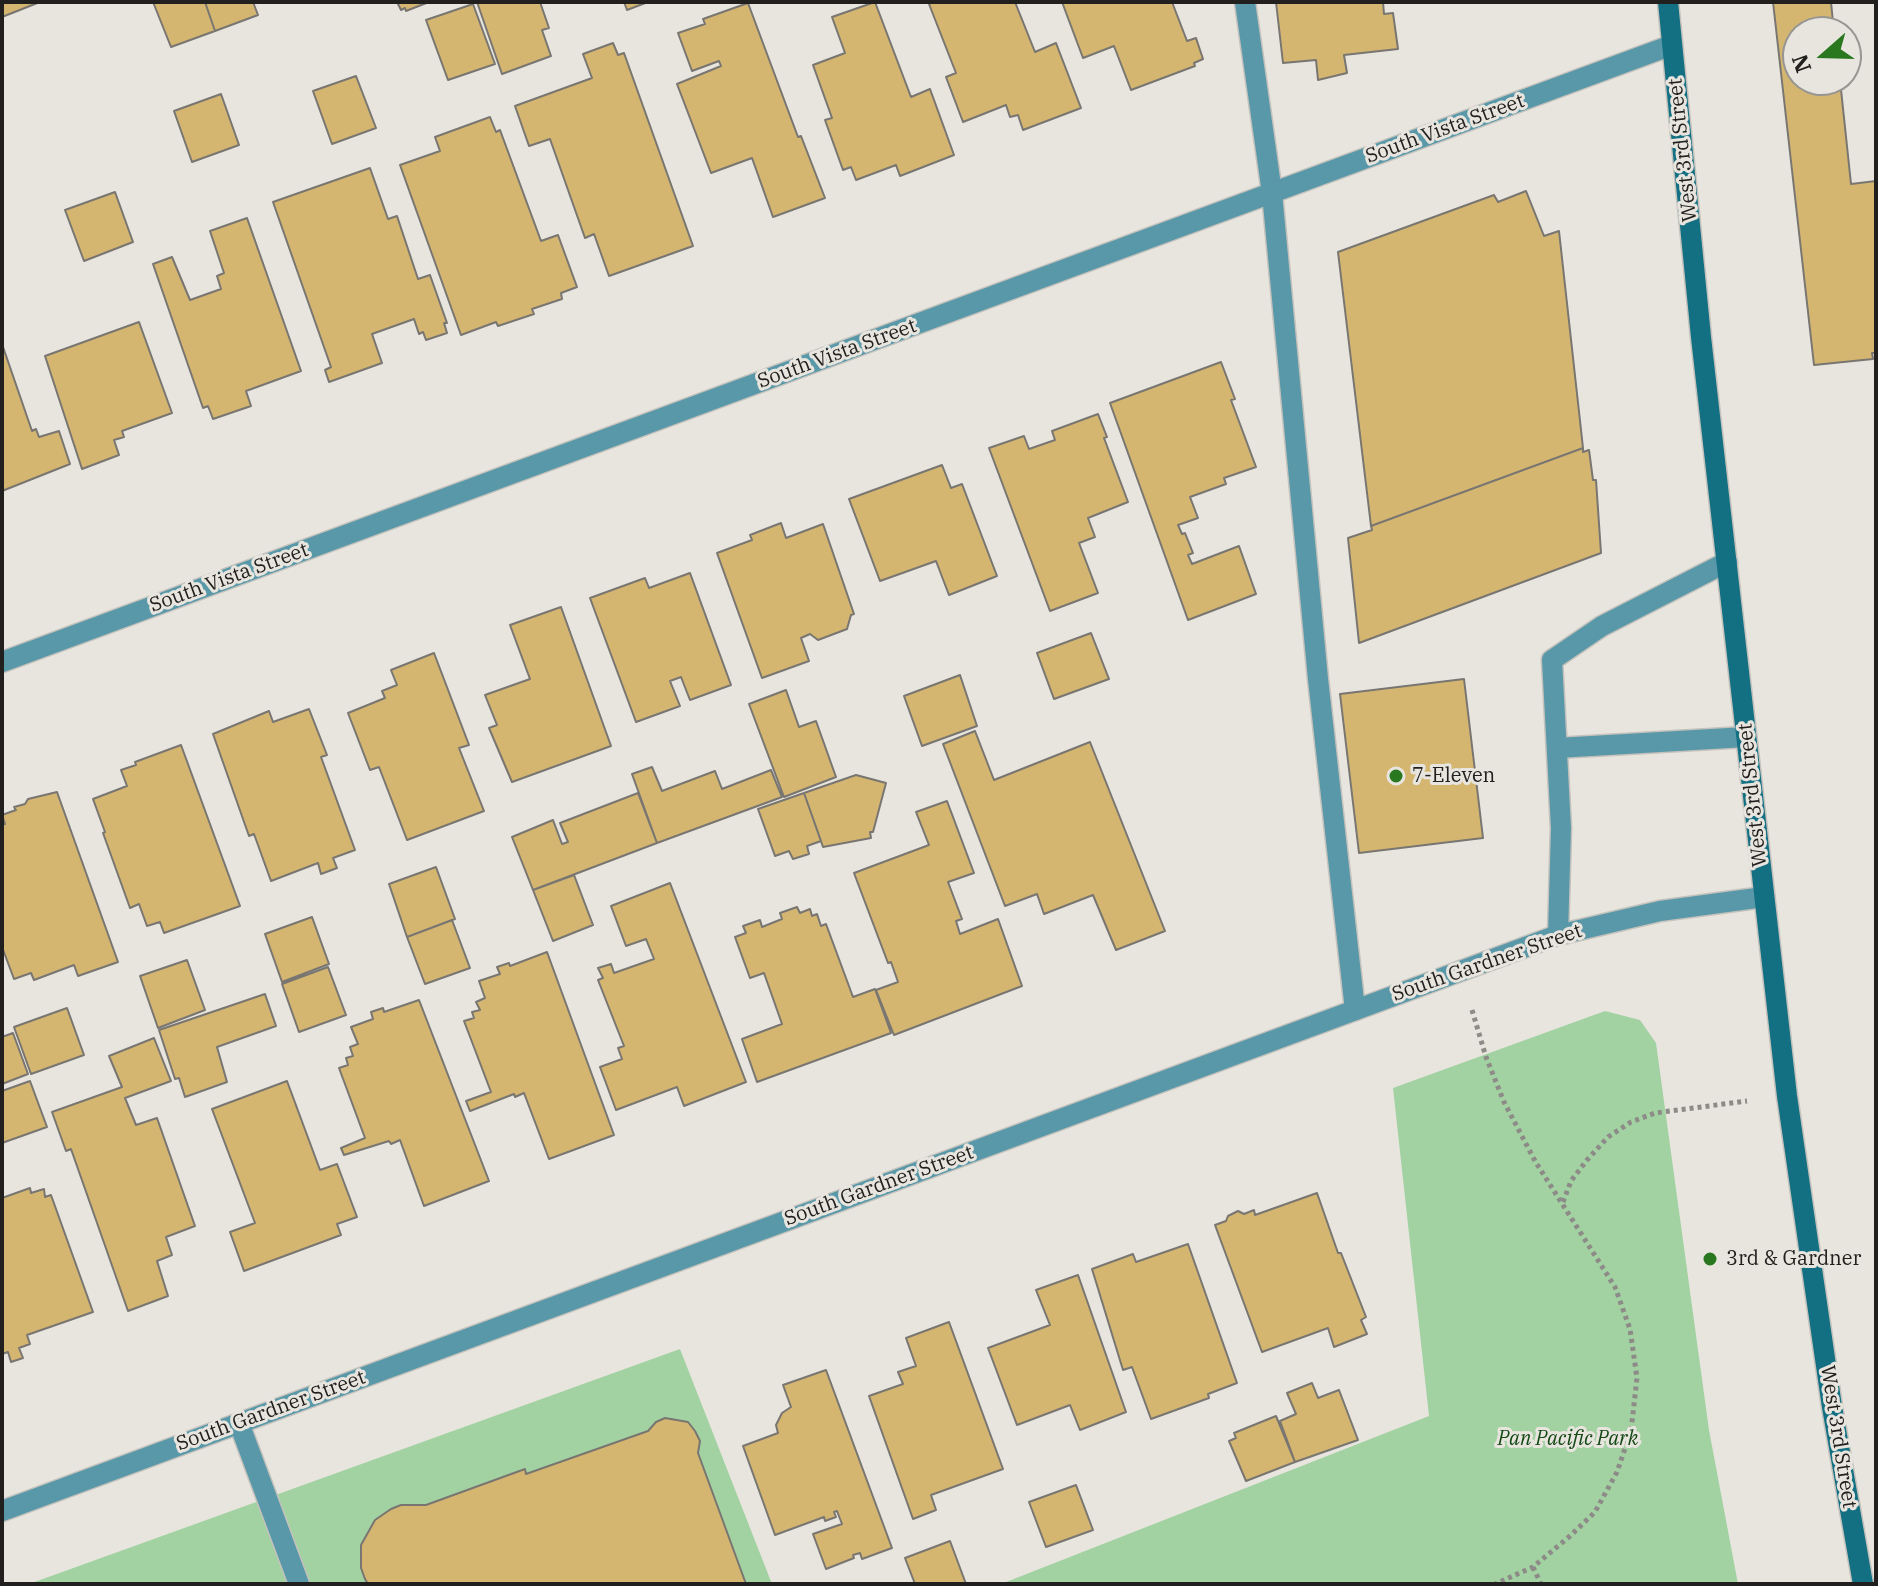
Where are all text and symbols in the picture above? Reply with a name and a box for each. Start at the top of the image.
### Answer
north arrow [1782,16,1862,96]
text: N [1784,51,1817,77]
street label: West 3rd Street [1664,77,1702,223]
street label: South Vista Street [1362,89,1528,169]
street label: South Vista Street [754,314,920,394]
street label: South Vista Street [146,538,312,618]
street label: West 3rd Street [1734,722,1772,868]
place label: 7-Eleven [1412,764,1495,788]
marker: 7-Eleven [1387,767,1405,785]
street label: South Gardner Street [1389,919,1585,1007]
street label: South Gardner Street [781,1141,977,1231]
place label: 3rd & Gardner [1726,1247,1861,1271]
marker: 3rd & Gardner [1701,1250,1719,1268]
street label: West 3rd Street [1815,1364,1861,1510]
street label: South Gardner Street [173,1366,369,1456]
park label: Pan Pacific Park [1498,1427,1638,1451]

